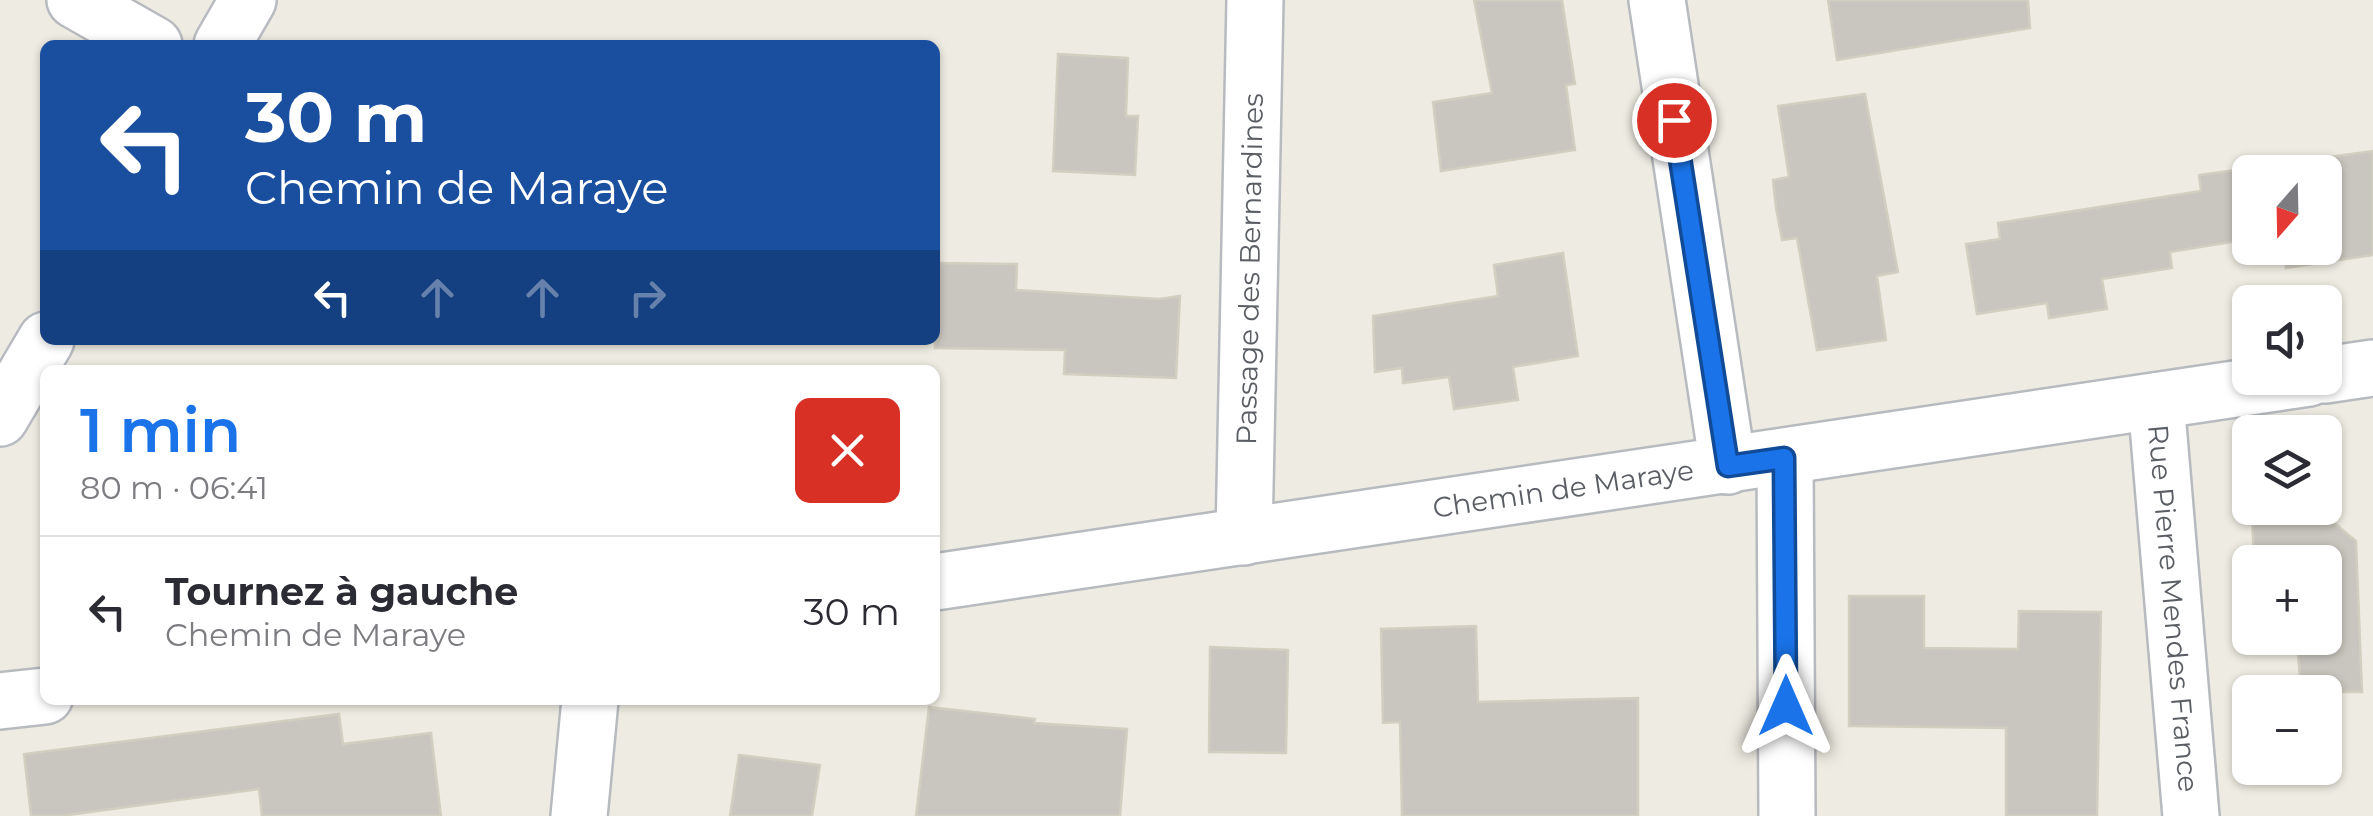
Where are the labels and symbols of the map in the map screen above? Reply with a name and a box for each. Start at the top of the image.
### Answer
pin [1632,78,1717,163]
street label: Passage des Bernardines [1229,93,1270,445]
north arrow [2232,155,2342,265]
street label: Rue Pierre Mendes France [2141,423,2206,794]
street label: Chemin de Maraye [1430,453,1696,525]
position arrow [1734,654,1838,758]

